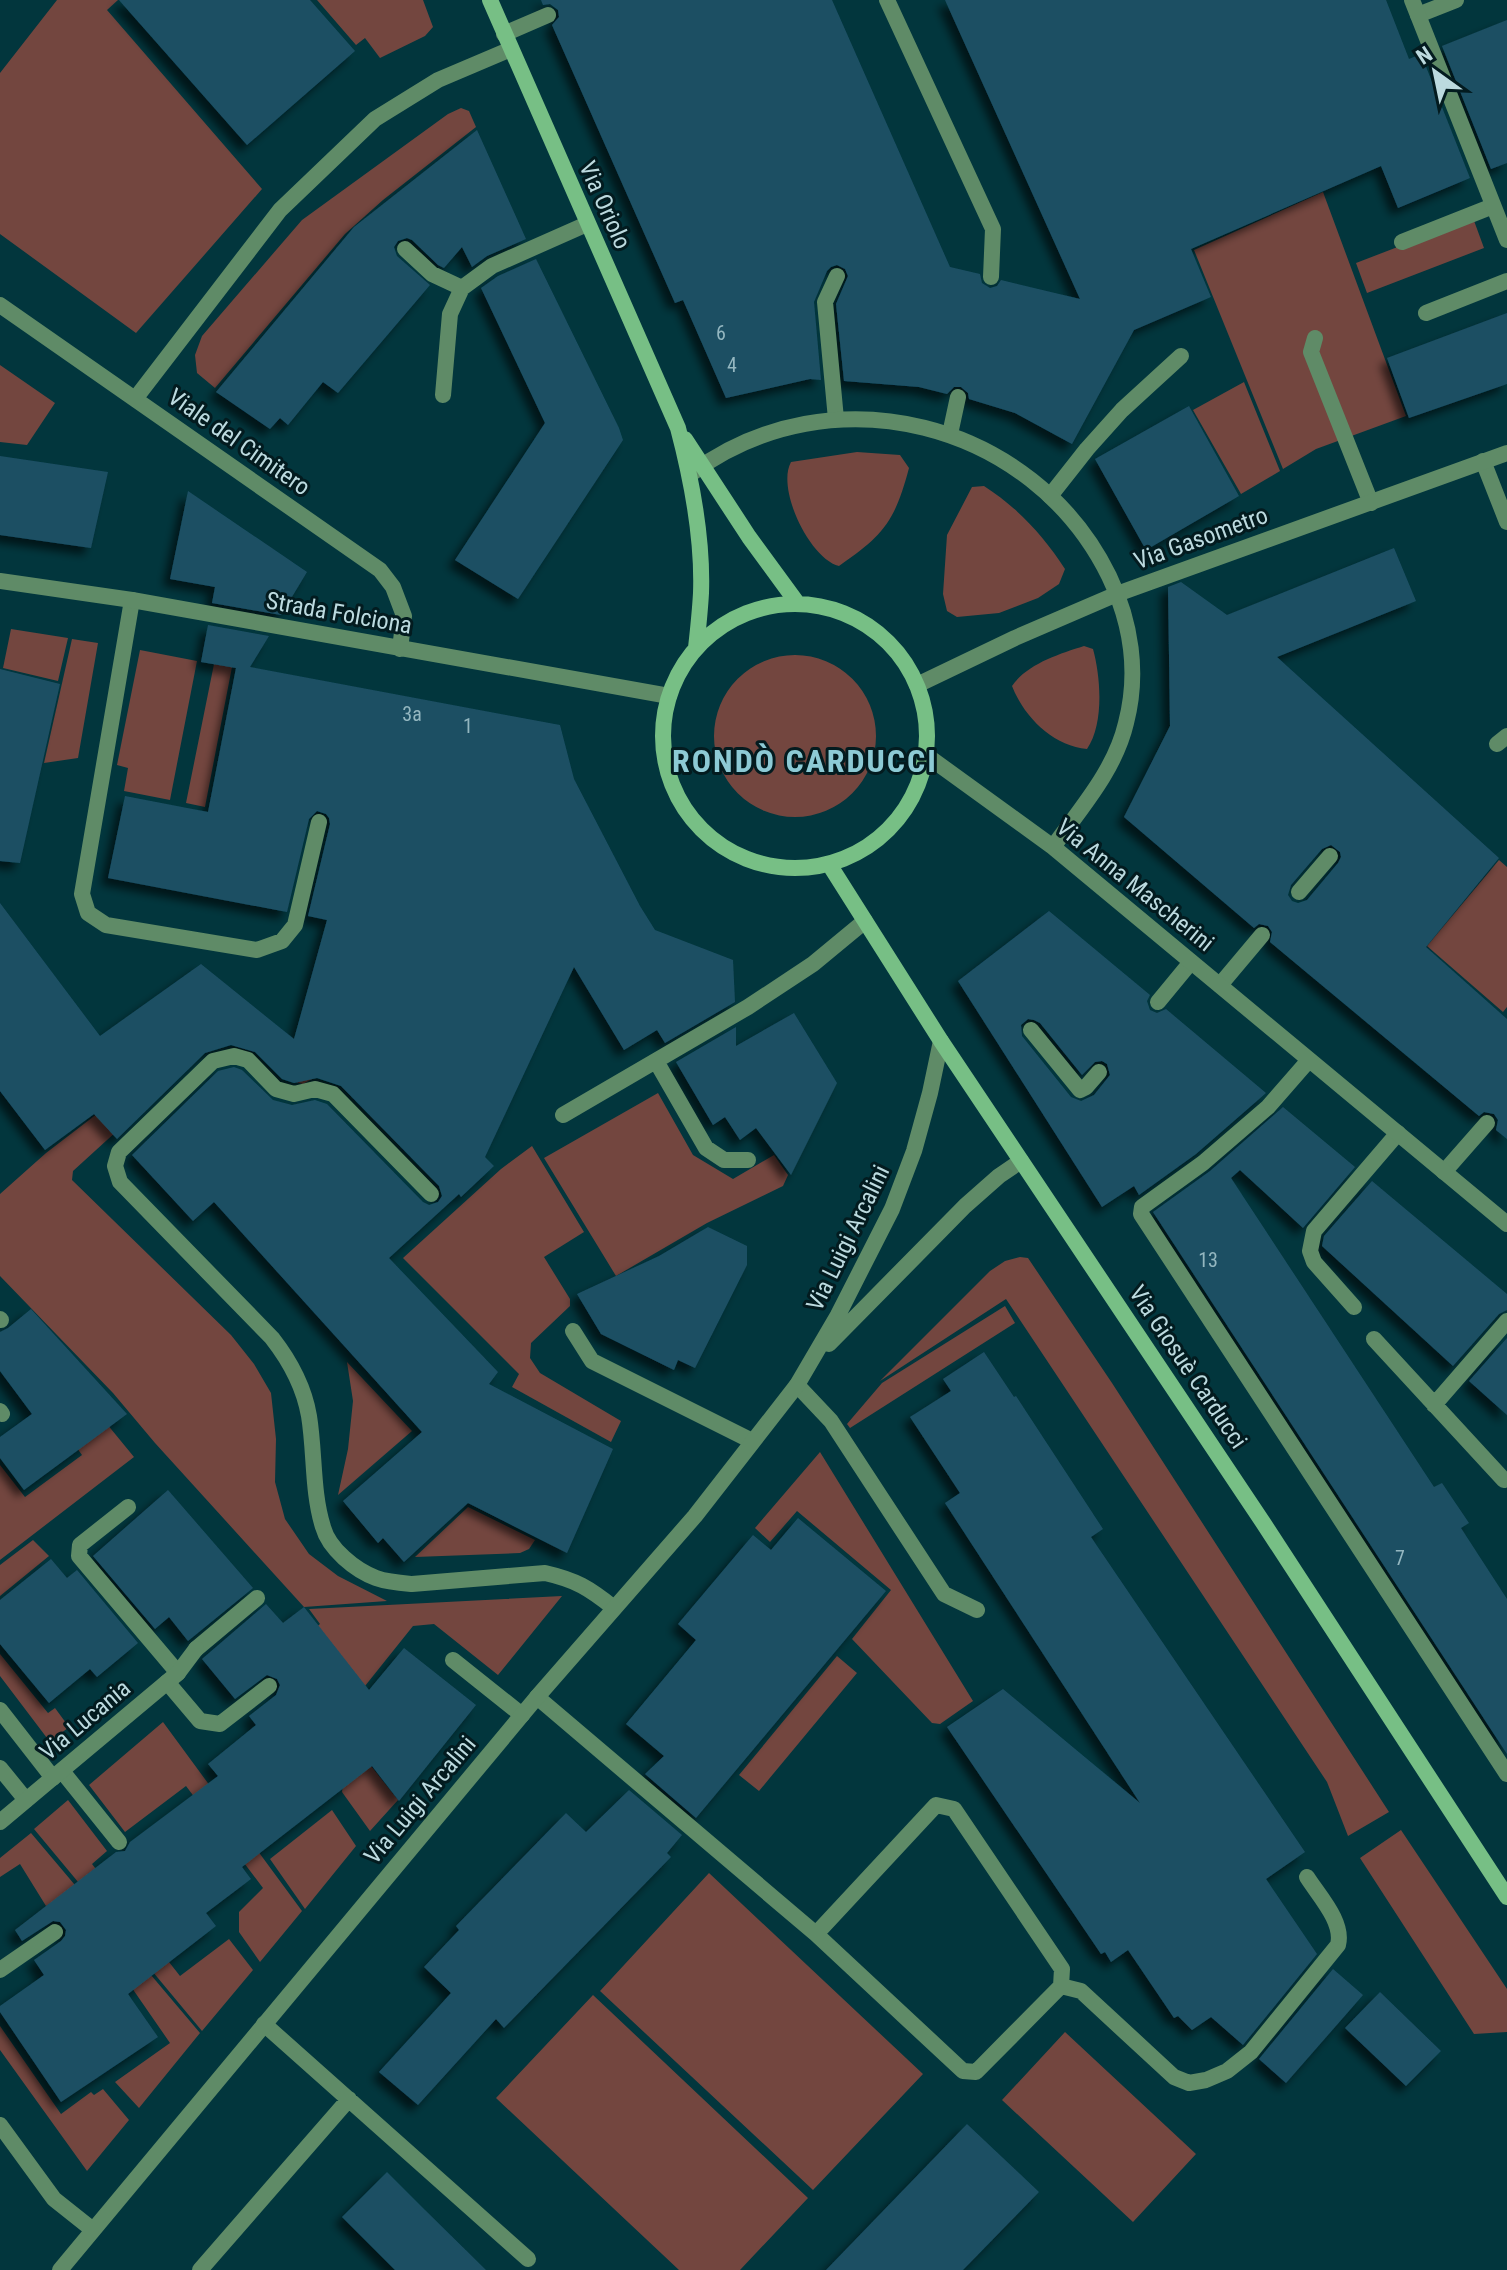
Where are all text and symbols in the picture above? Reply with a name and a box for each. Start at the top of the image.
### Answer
north arrow [1395,32,1475,112]
text: N [1412,41,1437,70]
street label: Via Oriolo [573,157,637,253]
house number: 6 [716,321,726,345]
house number: 4 [727,353,737,377]
street label: Viale del Cimitero [163,383,315,501]
street label: Via Gasometro [1130,501,1272,575]
street label: Strada Folciona [264,586,414,640]
house number: 3a [402,702,422,726]
house number: 1 [463,714,473,738]
district label: RONDÒ CARDUCCI [672,742,938,780]
street label: Via Anna Mascherini [1051,813,1219,957]
street label: Via Luigi Arcalini [801,1161,895,1315]
house number: 13 [1198,1248,1218,1272]
street label: Via Giosuè Carducci [1123,1280,1253,1454]
house number: 7 [1395,1546,1405,1570]
street label: Via Lucania [34,1674,136,1766]
street label: Via Luigi Arcalini [358,1730,482,1870]

